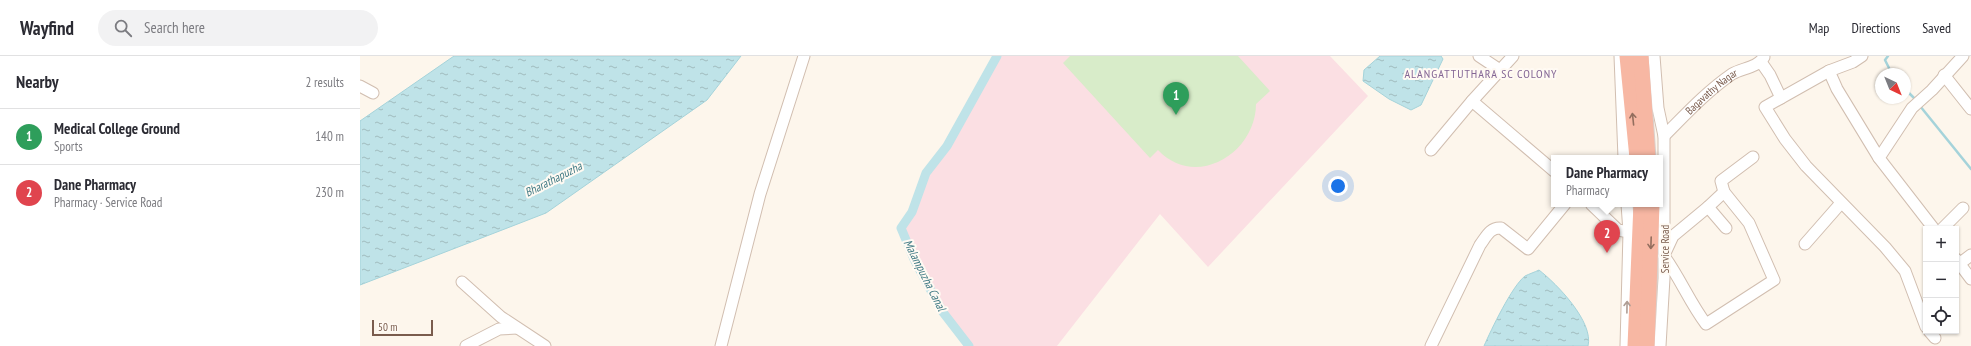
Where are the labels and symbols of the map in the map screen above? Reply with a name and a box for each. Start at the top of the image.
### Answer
street label: Bagavathy Nagar [1682,65,1739,117]
district label: ALANGATTUTHARA SC COLONY [1404,66,1558,81]
north arrow [1875,68,1911,104]
pin: 1 [1163,82,1189,115]
one-way arrow [1630,113,1637,126]
water label: Bharathapuzha [522,158,585,200]
your location [1328,176,1348,196]
pin: 2 [1594,220,1620,253]
street label: Service Road [1658,225,1672,273]
one-way arrow [1647,236,1654,249]
water label: Malampuzha Canal [901,237,950,314]
one-way arrow [1624,301,1631,314]
scale bar [372,318,433,337]

